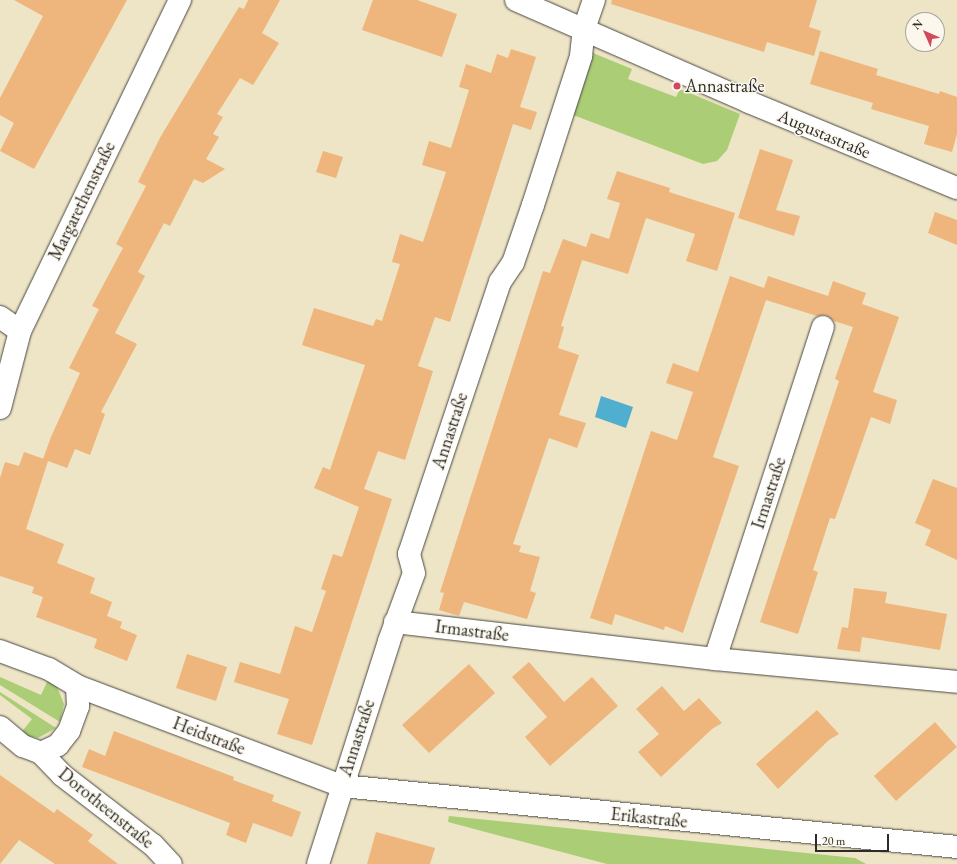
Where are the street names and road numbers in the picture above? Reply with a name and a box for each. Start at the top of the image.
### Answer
street label: Augustastraße [774,105,874,163]
street label: Margarethenstraße [44,138,120,264]
street label: Annastraße [427,390,473,472]
street label: Irmastraße [747,454,791,532]
street label: Irmastraße [434,616,510,646]
street label: Annastraße [334,697,380,779]
street label: Heidstraße [170,712,248,760]
street label: Dorotheenstraße [54,763,158,853]
street label: Erikastraße [610,803,688,833]

